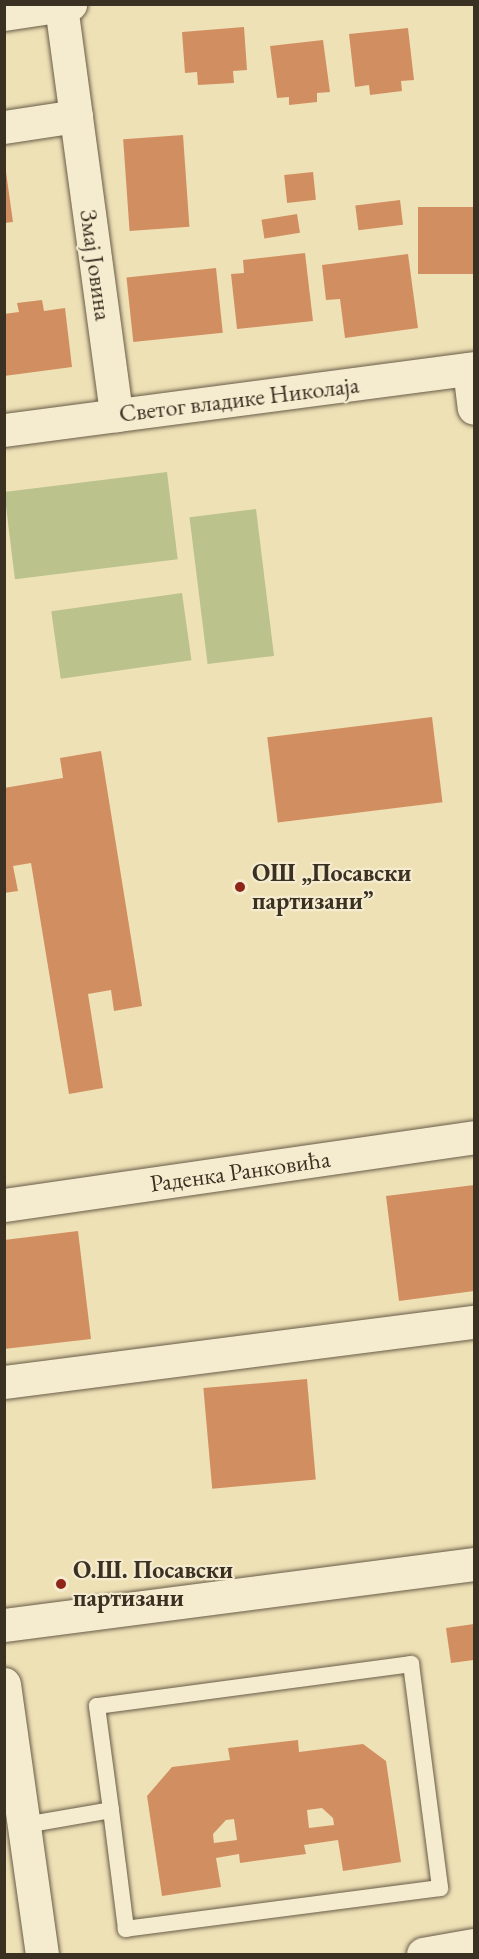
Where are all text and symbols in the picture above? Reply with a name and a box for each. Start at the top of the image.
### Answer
street label: Змај Јовина [74,208,118,322]
street label: Светог владике Николаја [117,370,361,428]
place label: ОШ „Посавски партизани” [252,859,411,915]
marker: ОШ „Посавски партизани” [233,880,247,894]
street label: Раденка Ранковића [148,1144,332,1198]
place label: О.Ш. Посавски партизани [73,1556,233,1612]
marker: О.Ш. Посавски партизани [54,1577,68,1591]

